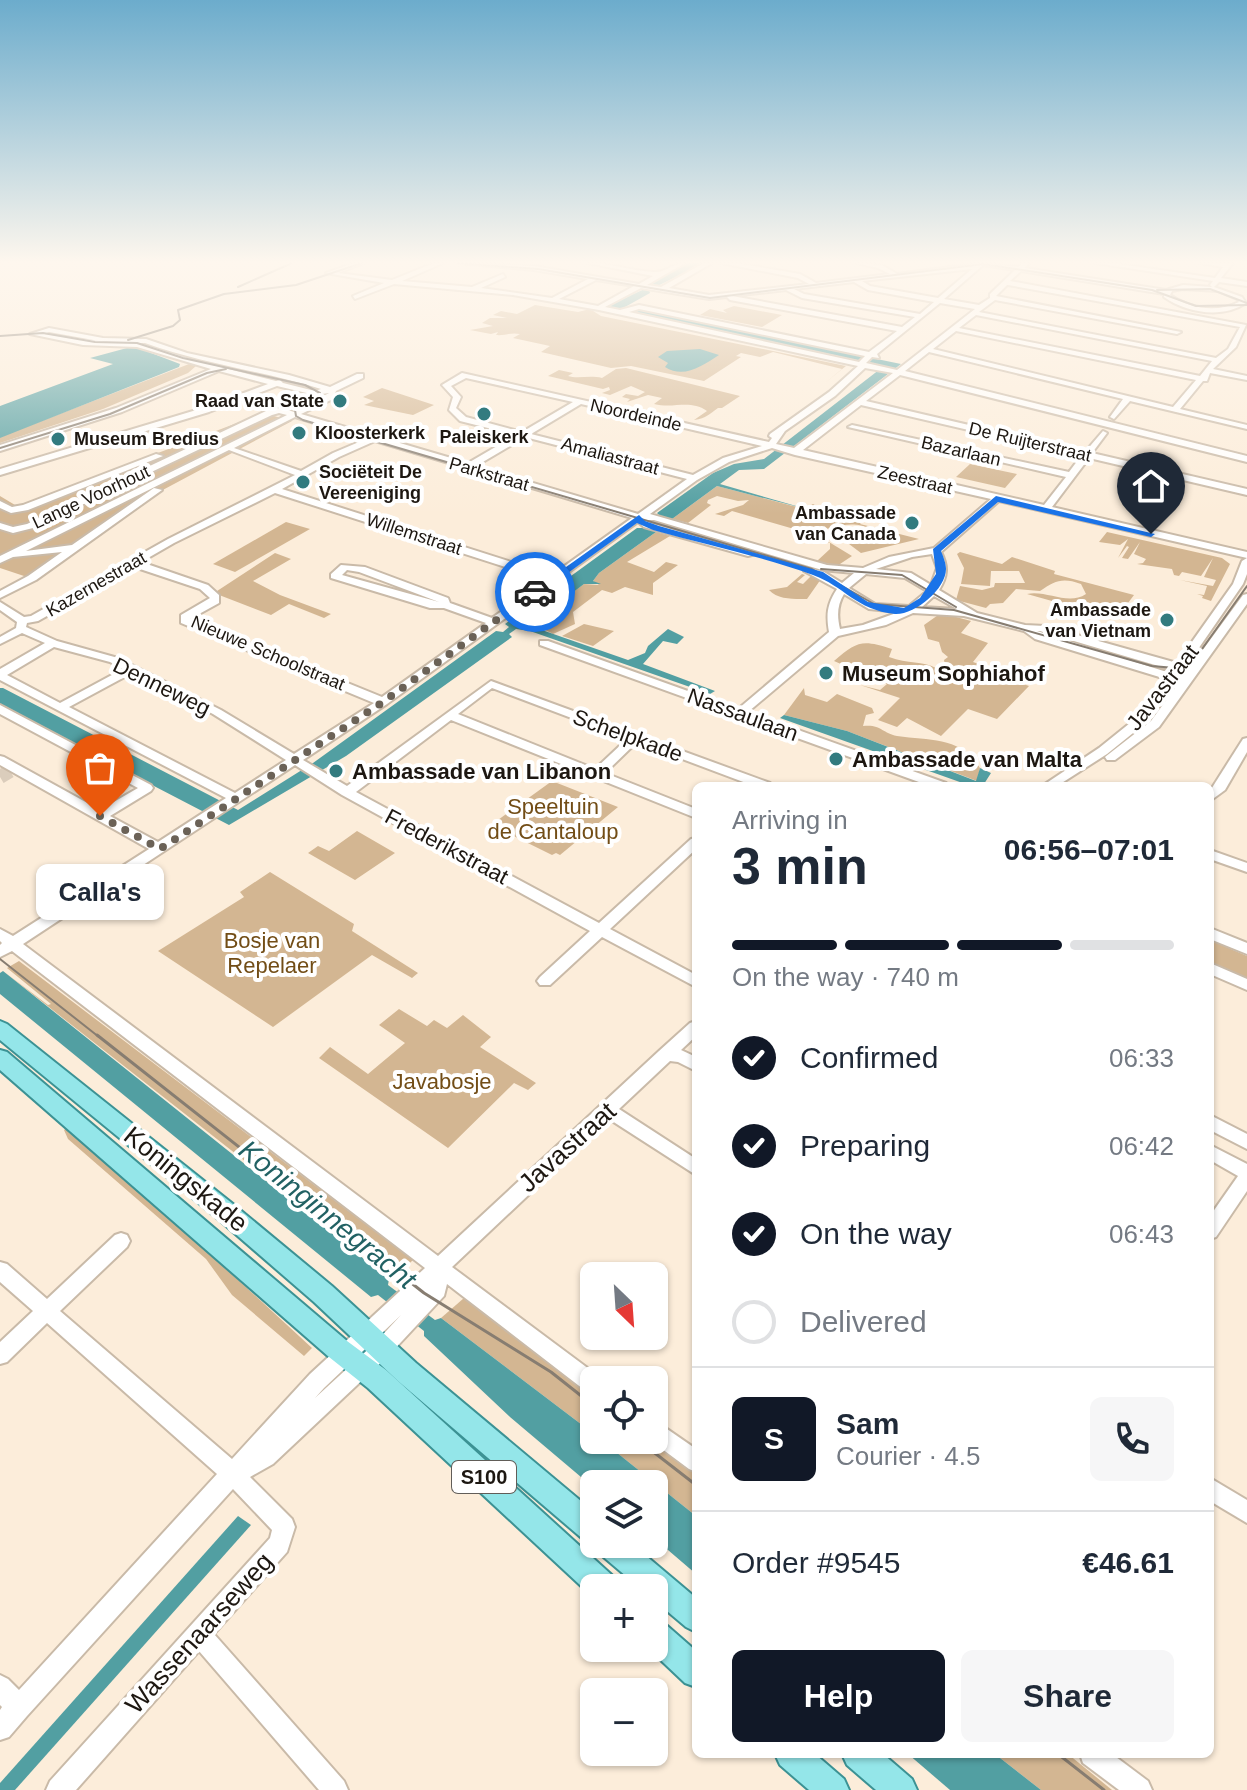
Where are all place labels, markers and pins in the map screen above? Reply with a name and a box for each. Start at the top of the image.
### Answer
place label: Raad van State [195,391,324,411]
marker: Raad van State [331,392,349,410]
marker: Paleiskerk [475,405,493,423]
place label: Kloosterkerk [315,423,426,443]
marker: Kloosterkerk [290,424,308,442]
place label: Paleiskerk [439,427,530,447]
place label: Museum Bredius [74,429,219,449]
marker: Museum Bredius [49,430,67,448]
pin [1117,452,1185,534]
place label: Sociëteit De Vereeniging [319,462,422,503]
marker: Sociëteit De Vereeniging [294,473,312,491]
place label: Ambassade van Canada [795,503,897,544]
marker: Ambassade van Canada [903,514,921,532]
place label: Ambassade van Vietnam [1045,600,1151,641]
marker: Ambassade van Vietnam [1158,611,1176,629]
place label: Museum Sophiahof [842,661,1046,686]
marker: Museum Sophiahof [817,664,835,682]
pin [66,734,134,816]
place label: Ambassade van Malta [852,747,1083,772]
marker: Ambassade van Malta [827,750,845,768]
place label: Ambassade van Libanon [352,759,611,784]
marker: Ambassade van Libanon [327,762,345,780]
callout: Calla's [36,864,164,920]

